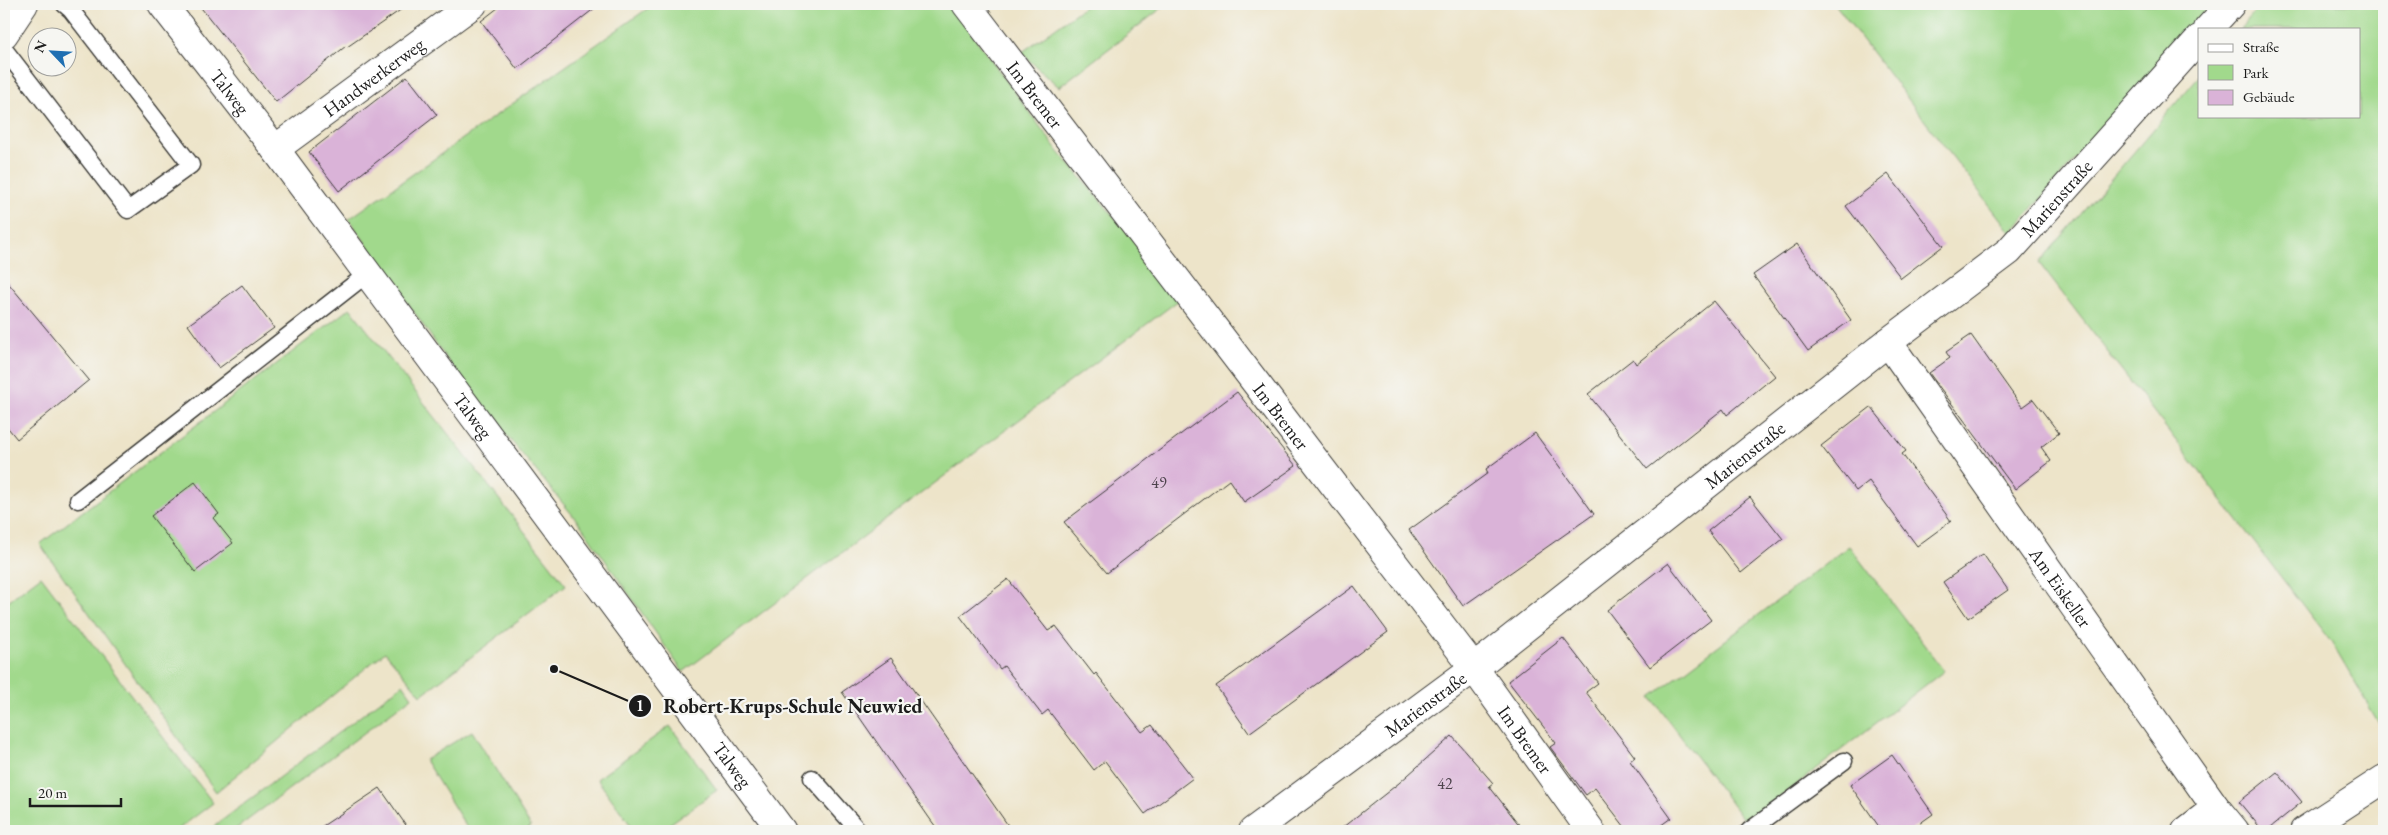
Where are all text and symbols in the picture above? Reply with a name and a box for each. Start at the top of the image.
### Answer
north arrow [28,28,78,78]
legend [2198,28,2360,118]
street label: Handwerkerweg [318,31,430,123]
text: N [30,37,51,55]
text: Straße [2243,37,2279,56]
street label: Im Bremer [1001,56,1069,134]
text: Park [2243,63,2270,82]
street label: Talweg [204,64,256,120]
text: Gebäude [2243,87,2295,106]
street label: Marienstraße [2015,154,2098,242]
street label: Im Bremer [1247,378,1315,456]
street label: Talweg [447,388,498,444]
street label: Marienstraße [1699,416,1790,495]
house number: 49 [1151,472,1167,493]
street label: Am Eiskeller [2023,542,2097,633]
street label: Marienstraße [1380,666,1472,743]
callout: Robert-Krups-Schule Neuwied [628,689,932,724]
text: Robert-Krups-Schule Neuwied [663,693,923,719]
text: 1 [636,696,644,715]
street label: Im Bremer [1492,701,1558,779]
street label: Talweg [707,737,758,794]
house number: 42 [1437,773,1453,794]
scale bar [30,775,121,807]
text: 20 m [38,783,67,802]

